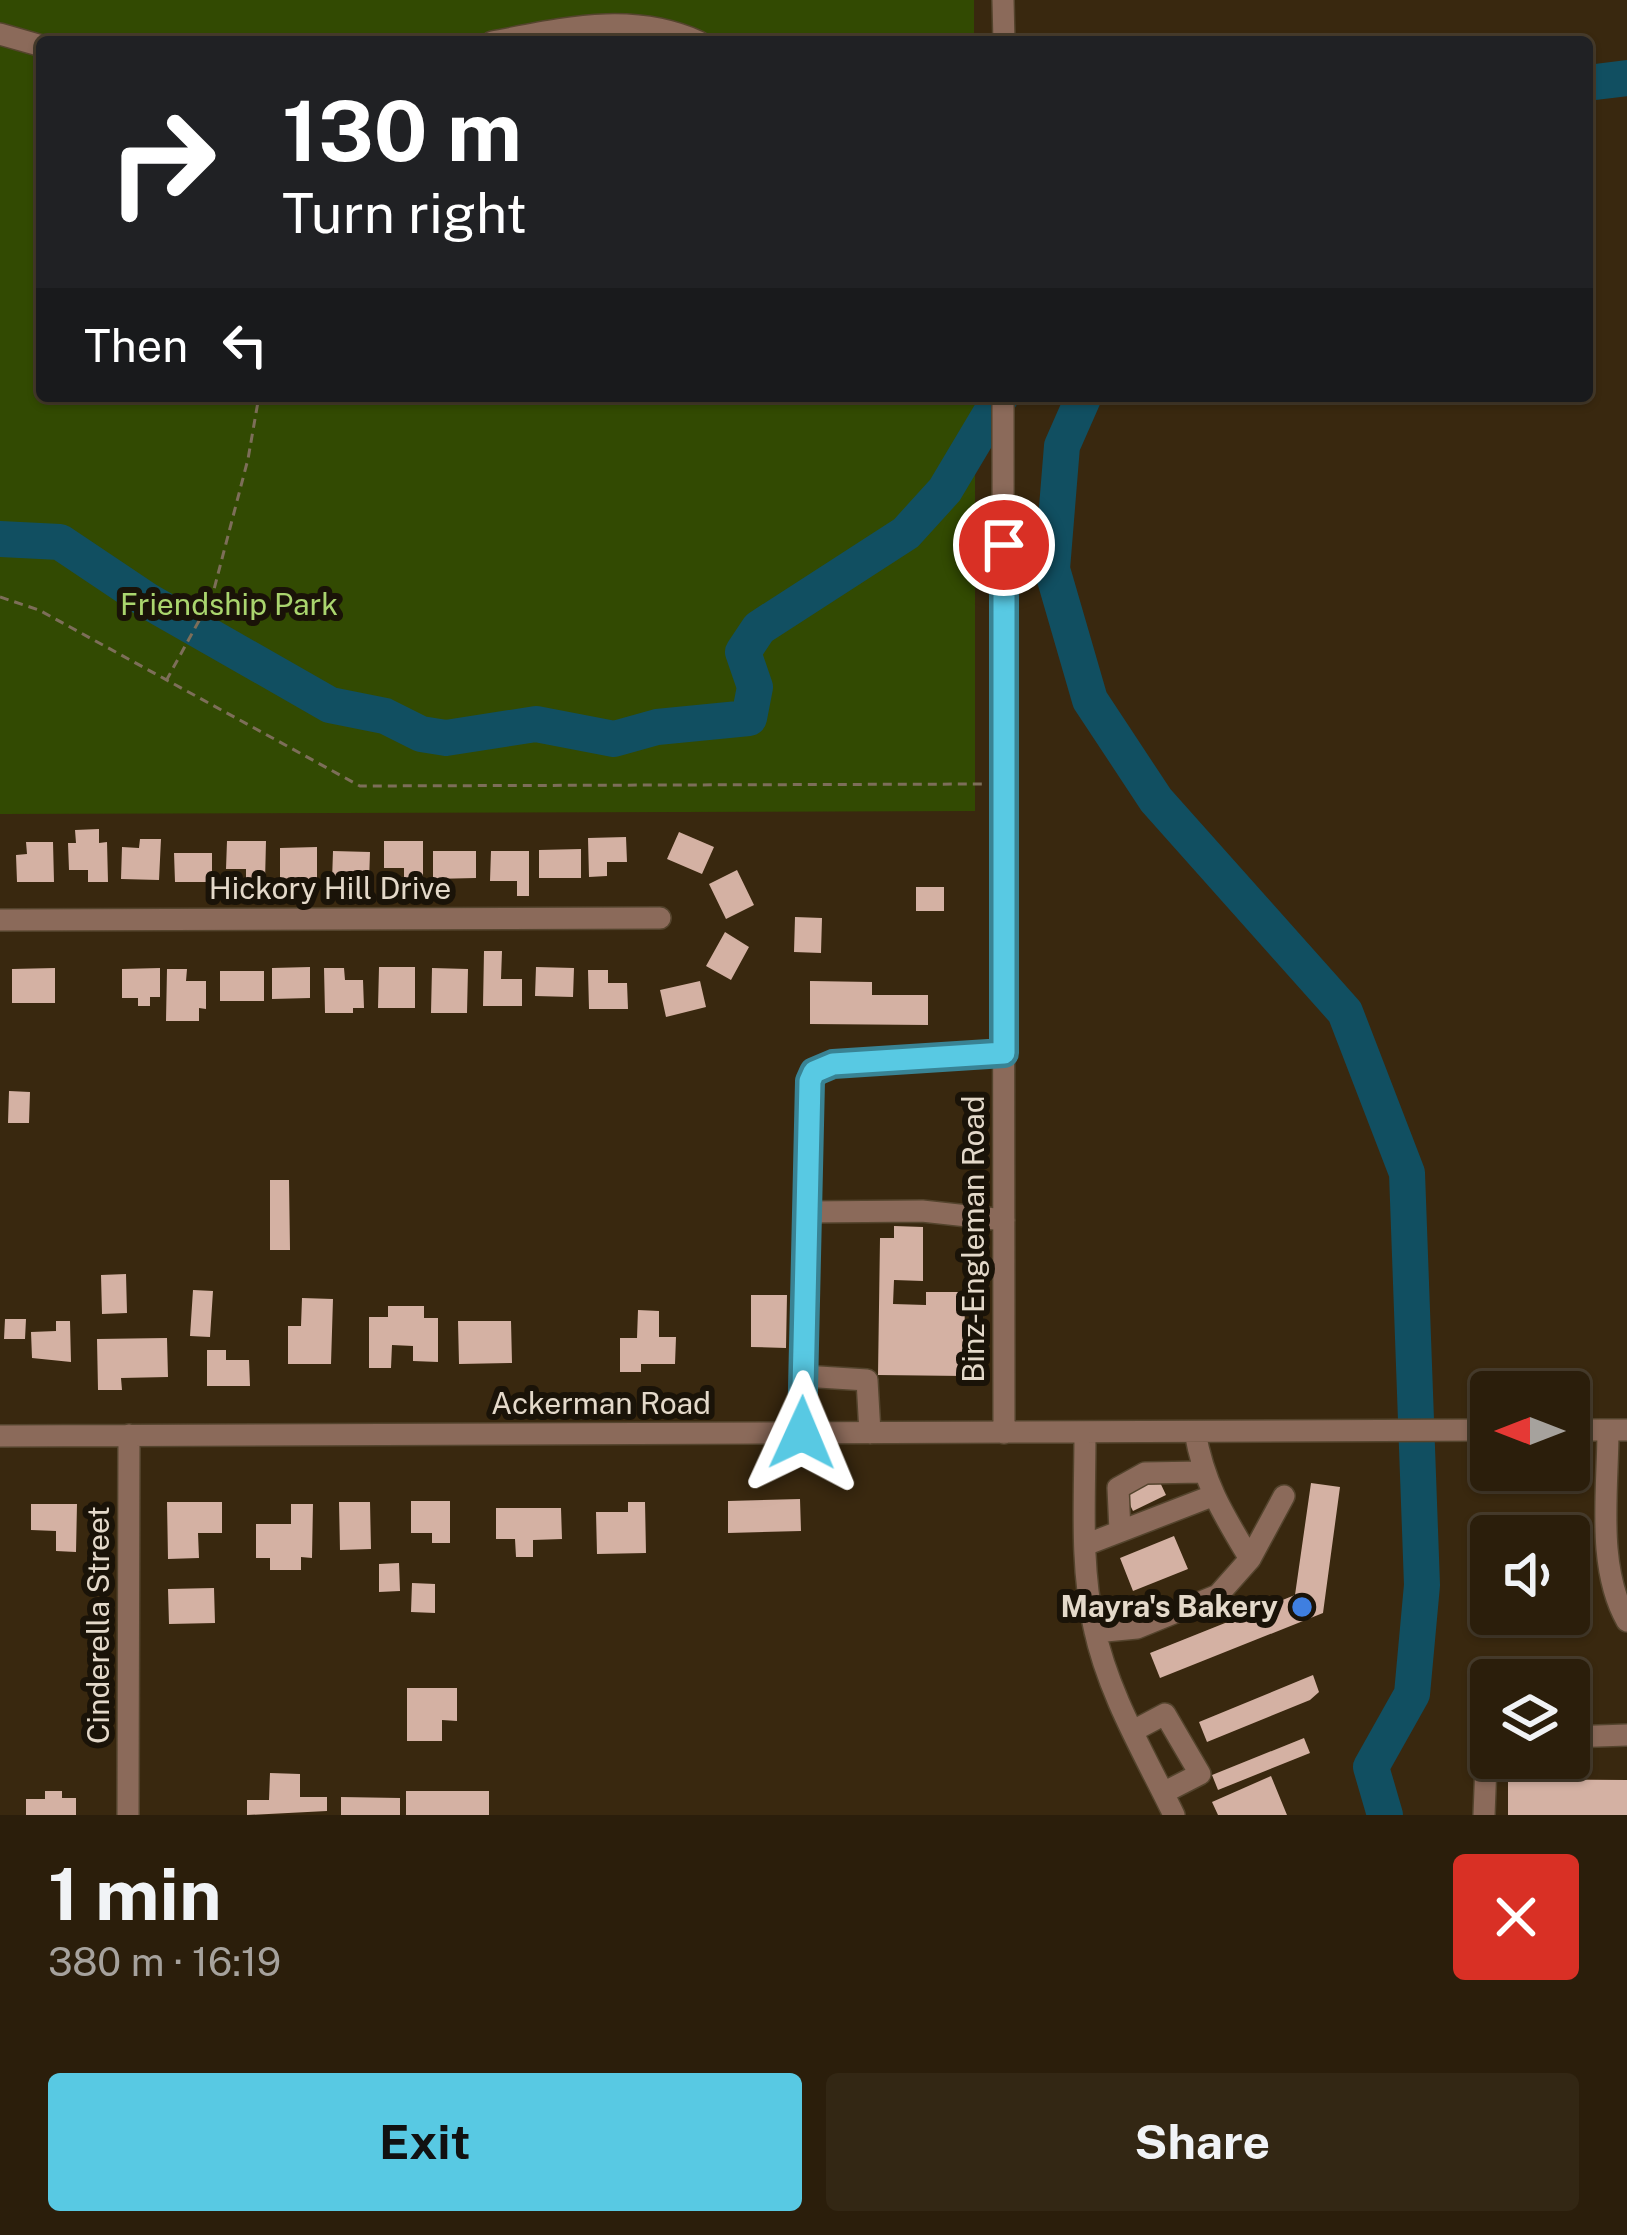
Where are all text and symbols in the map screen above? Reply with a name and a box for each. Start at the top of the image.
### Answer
text: 130 m [282,81,522,180]
icon: right [84,84,240,240]
text: Turn right [282,182,527,245]
icon: left [212,312,278,378]
text: Then [84,319,188,372]
pin [953,494,1055,596]
icon: arrive [971,512,1037,578]
park label: Friendship Park [120,586,338,622]
street label: Hickory Hill Drive [209,870,451,906]
street label: Binz-Engleman Road [955,1095,991,1383]
position arrow [739,1370,865,1496]
north arrow [1470,1371,1590,1491]
map controls [1470,1371,1590,1779]
street label: Ackerman Road [491,1385,711,1421]
street label: Cinderella Street [80,1506,116,1744]
button: sound [1470,1515,1590,1635]
place label: Mayra's Bakery [1060,1588,1278,1624]
marker: Mayra's Bakery [1289,1594,1315,1620]
button: layers [1470,1659,1590,1779]
text: 1 min [48,1852,222,1936]
button: close [1453,1854,1579,1980]
text: 380 m · 16:19 [48,1939,281,1985]
button: Exit [48,2073,802,2211]
button: Share [826,2073,1579,2211]

